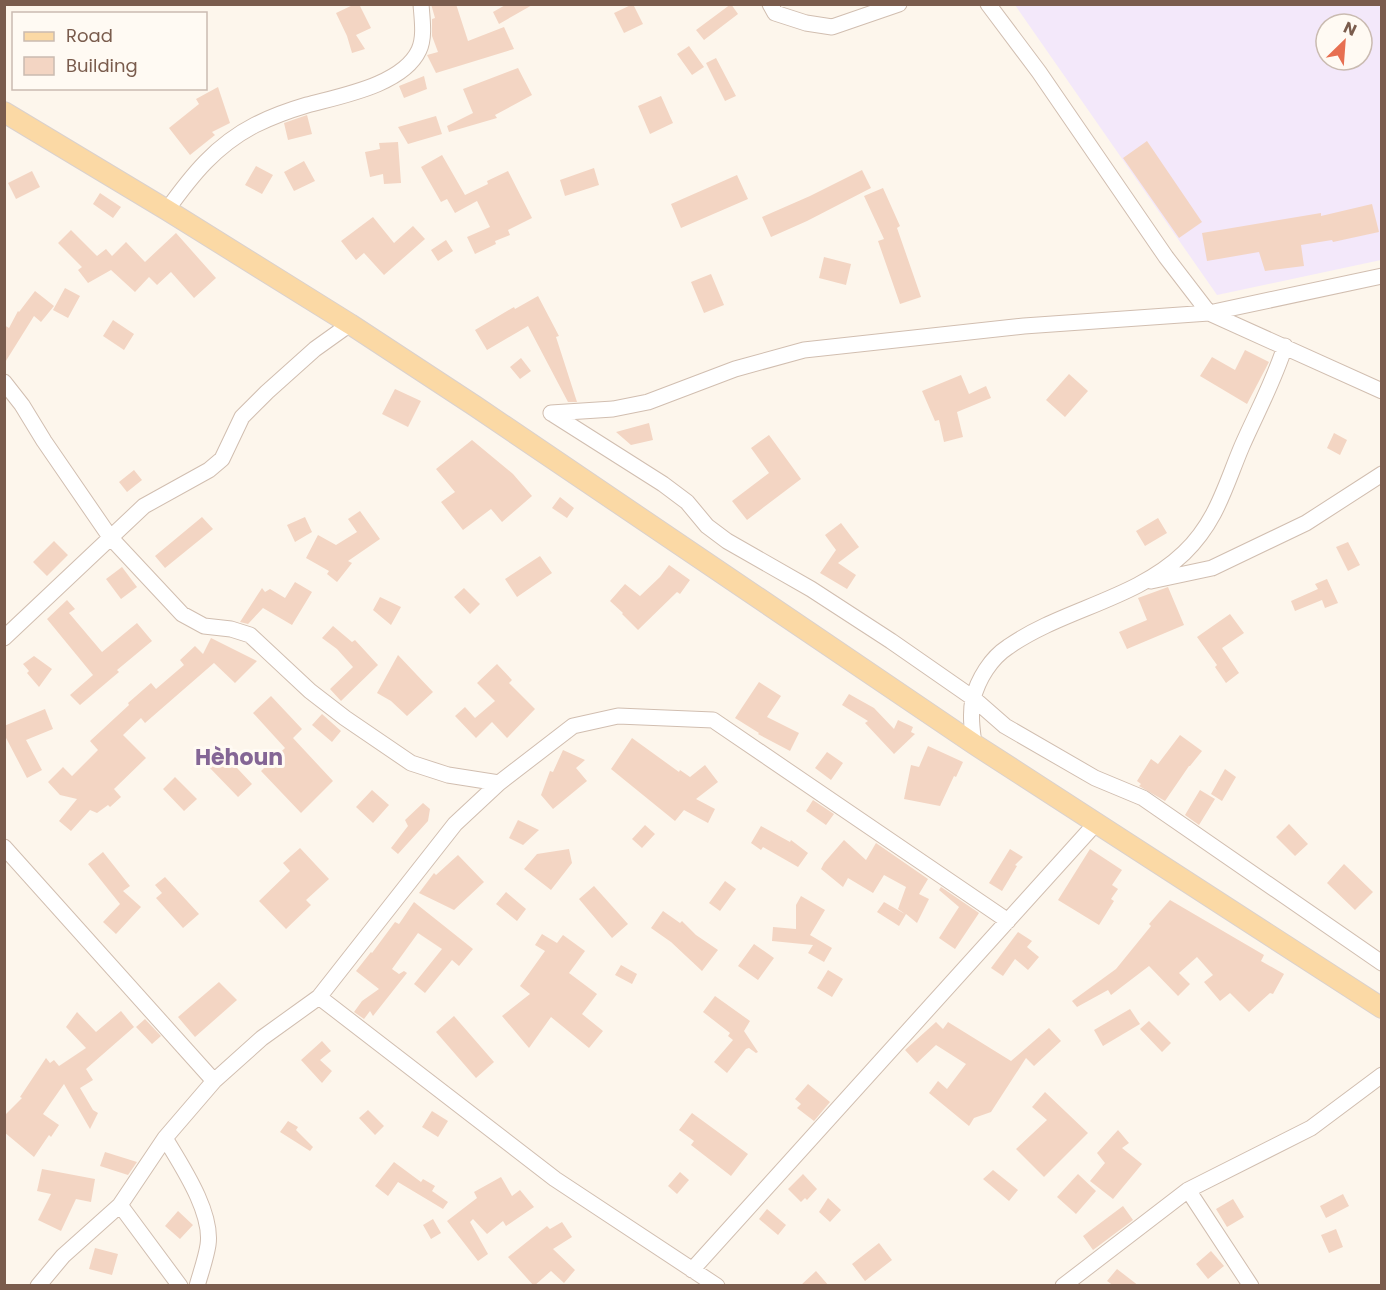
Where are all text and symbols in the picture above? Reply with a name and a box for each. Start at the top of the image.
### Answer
legend [12,12,207,90]
north arrow [1314,12,1374,72]
text: N [1340,16,1360,42]
text: Road [66,23,113,48]
text: Building [66,53,138,78]
district label: Hèhoun [195,742,283,773]

